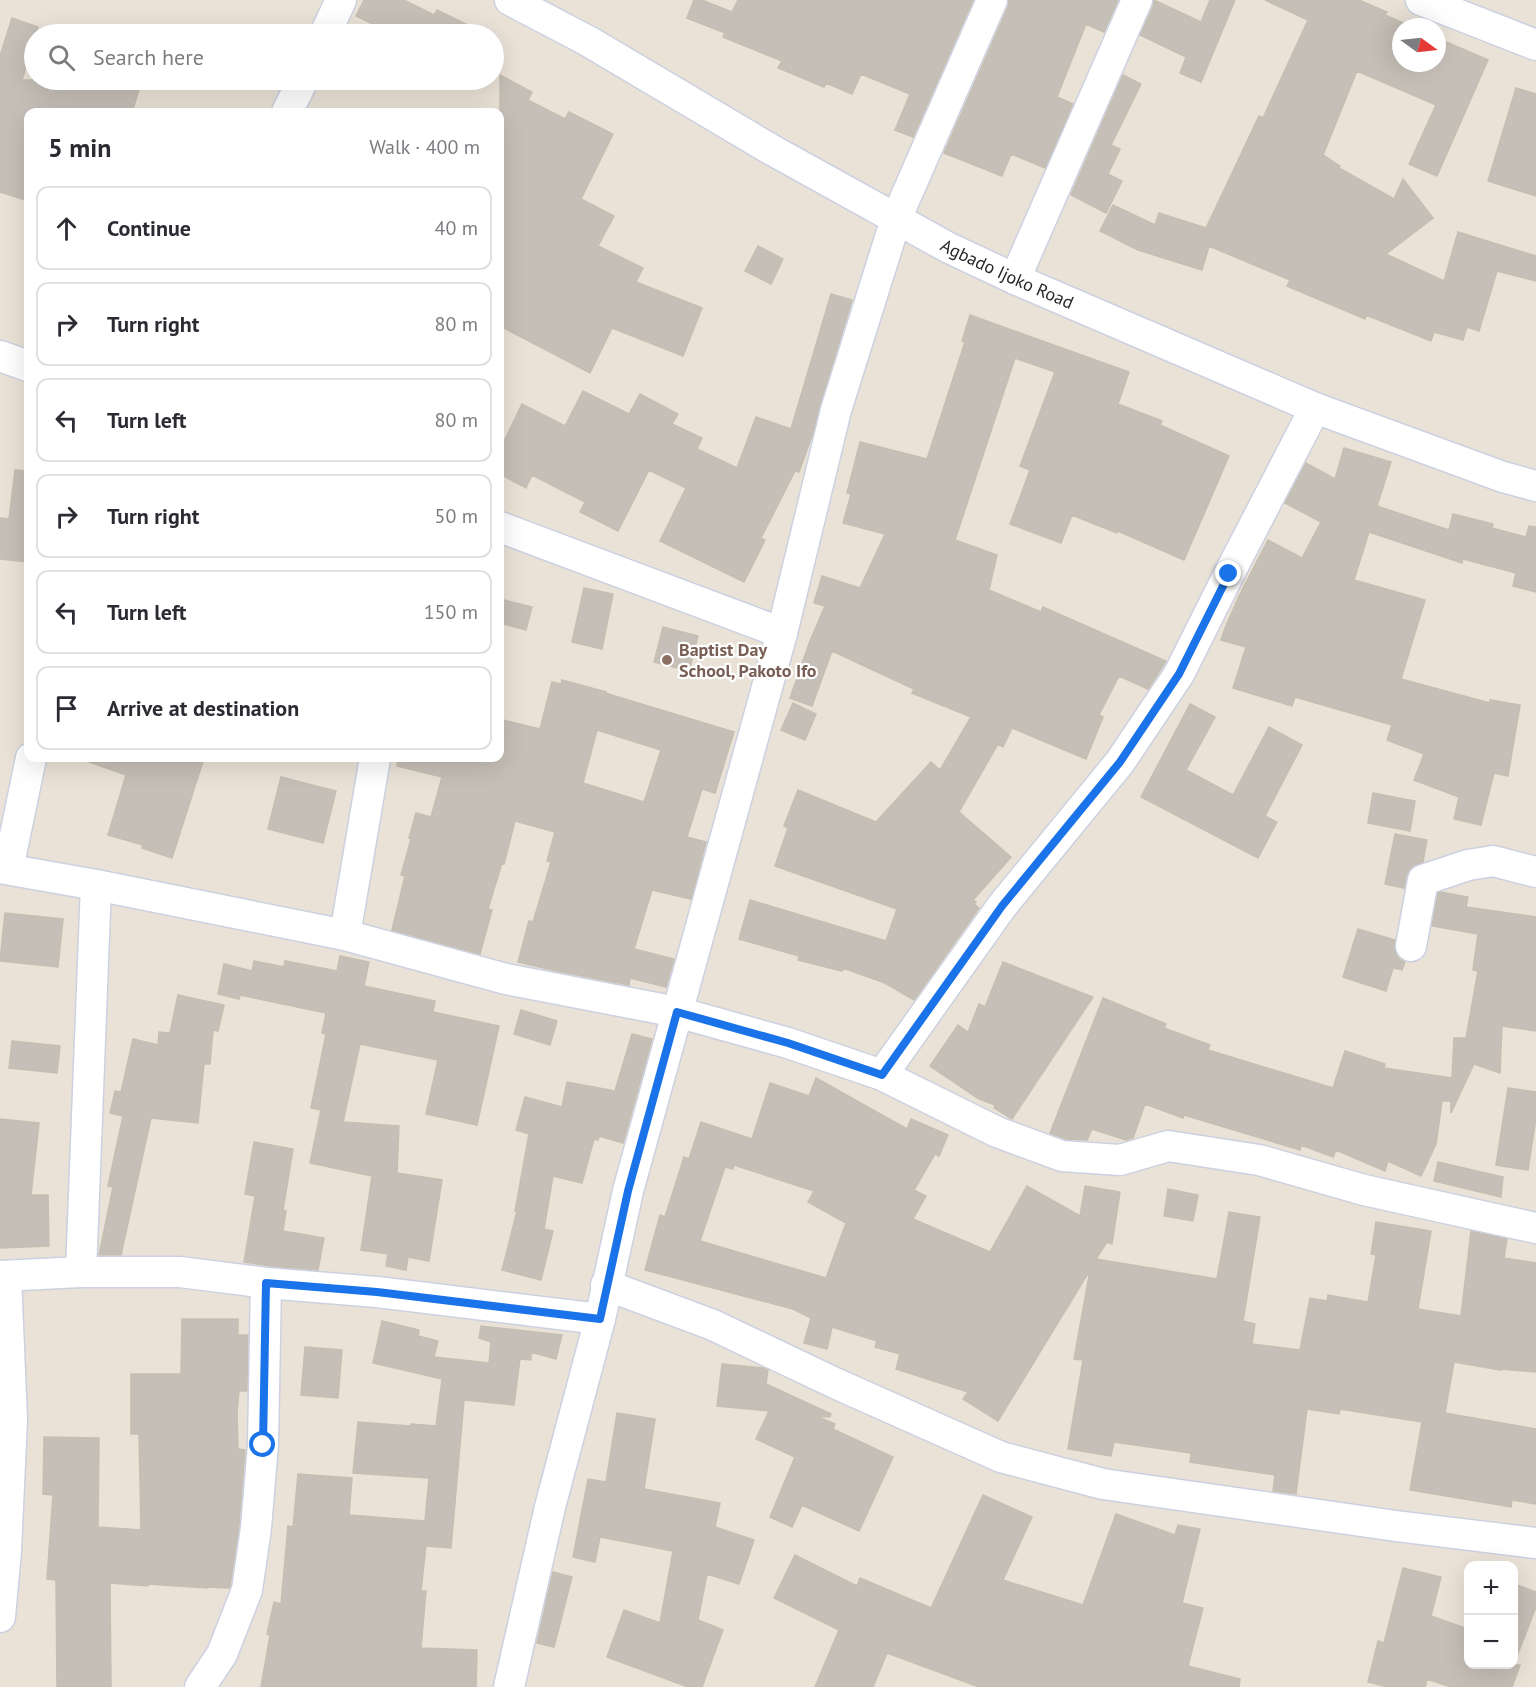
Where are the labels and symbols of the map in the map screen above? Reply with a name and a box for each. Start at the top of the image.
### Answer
north arrow [1392,18,1446,72]
street label: Agbado Ijoko Road [937,234,1077,314]
route end [1215,560,1241,586]
place label: Baptist Day School, Pakoto Ifo [679,638,817,682]
marker: Baptist Day School, Pakoto Ifo [660,653,674,667]
route start [249,1431,275,1457]

